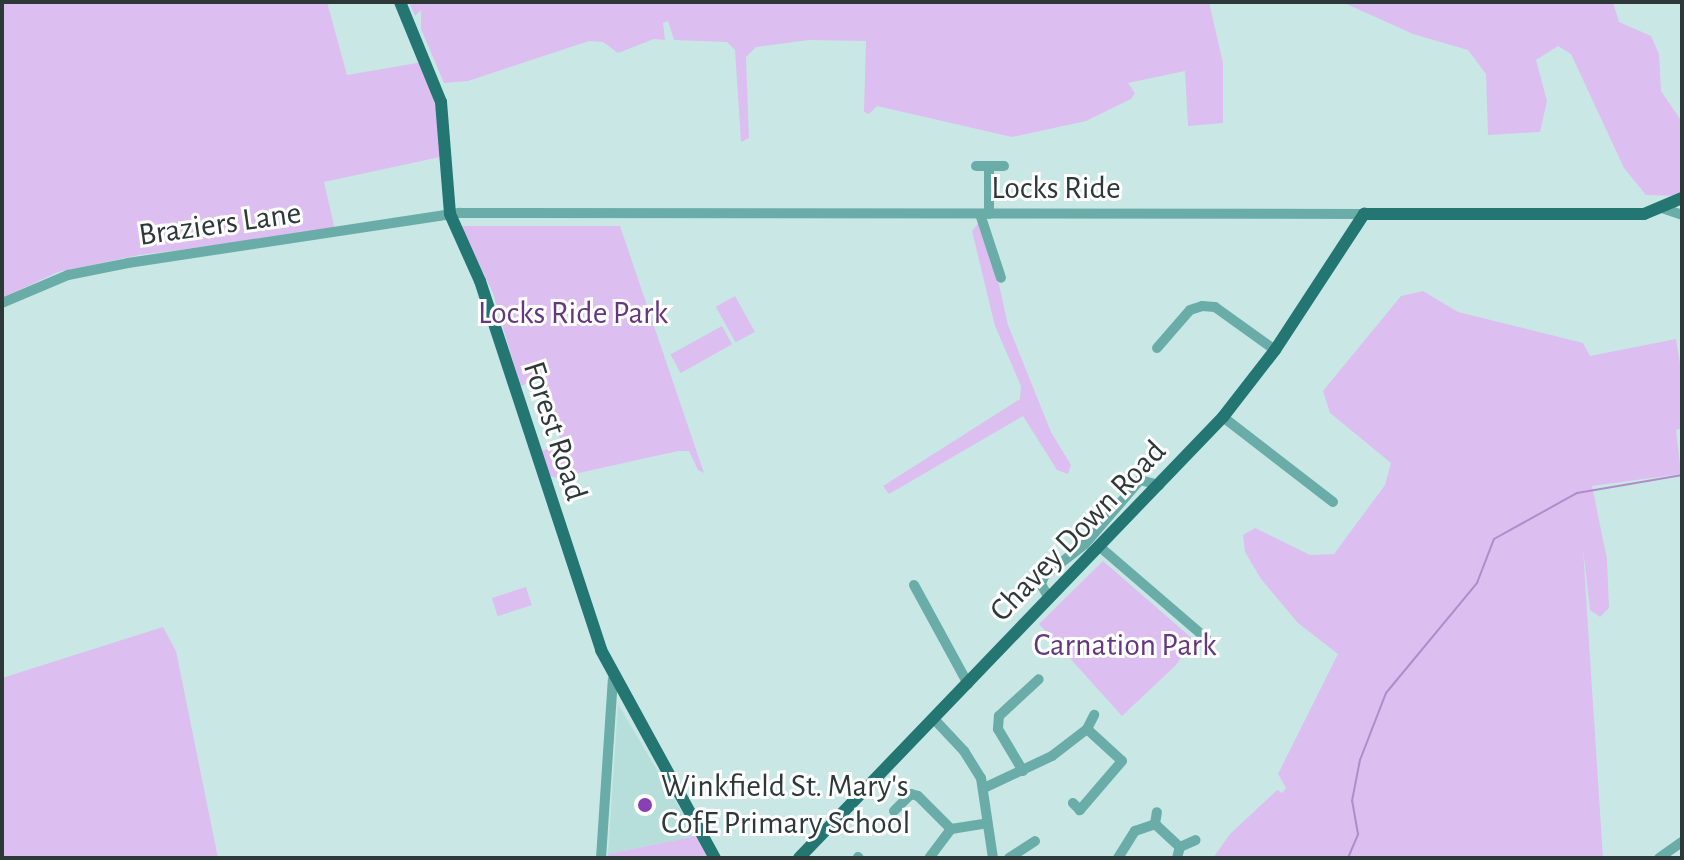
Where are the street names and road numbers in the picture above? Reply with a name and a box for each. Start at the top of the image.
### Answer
street label: Locks Ride [991,169,1121,207]
street label: Braziers Lane [136,194,304,254]
street label: Forest Road [514,357,596,505]
street label: Chavey Down Road [982,432,1174,630]

